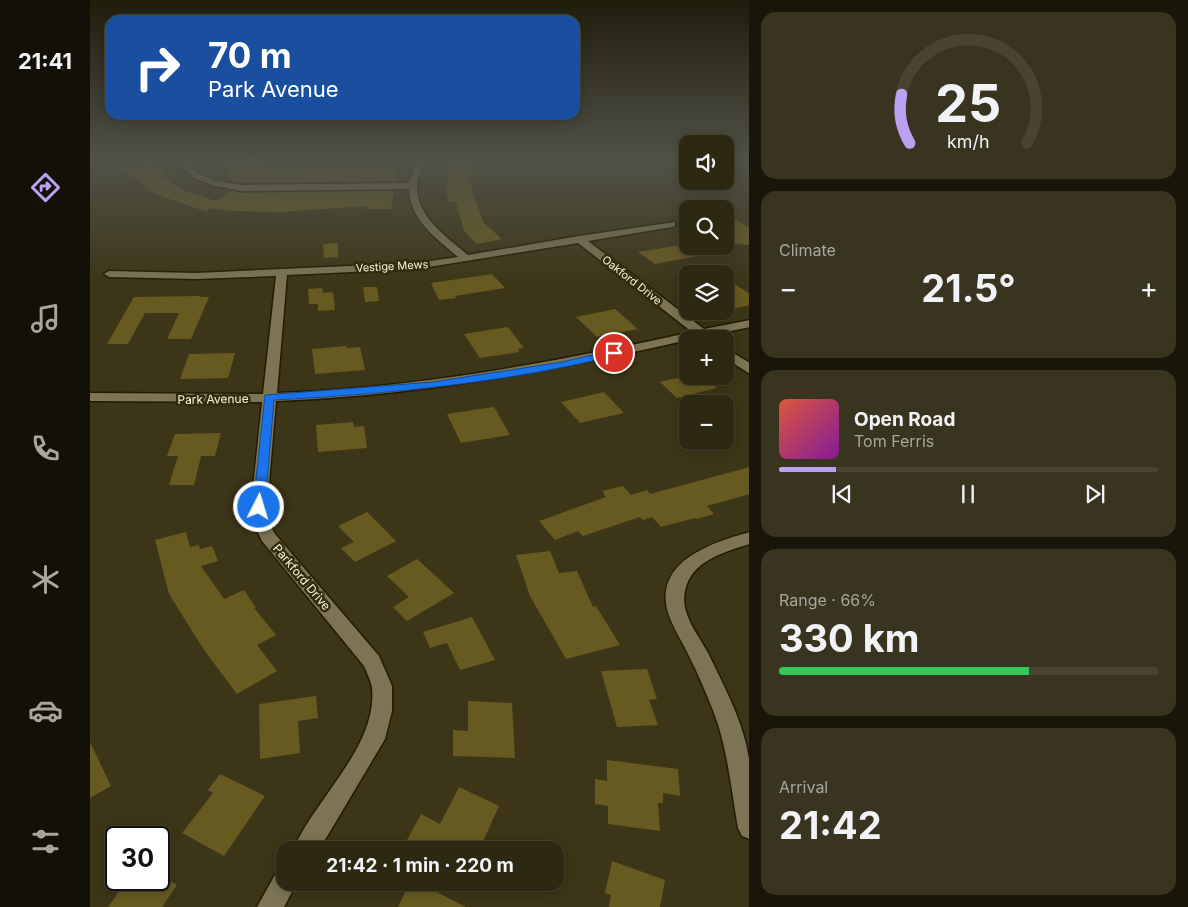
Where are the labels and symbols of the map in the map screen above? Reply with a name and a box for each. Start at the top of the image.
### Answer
street label: Oakford Drive [599,252,665,308]
street label: Vestige Mews [355,257,429,275]
pin [593,332,635,374]
street label: Park Avenue [177,391,249,407]
position arrow [232,480,284,532]
street label: Parkford Drive [270,541,334,613]
speed limit sign: 30 [105,826,170,891]

